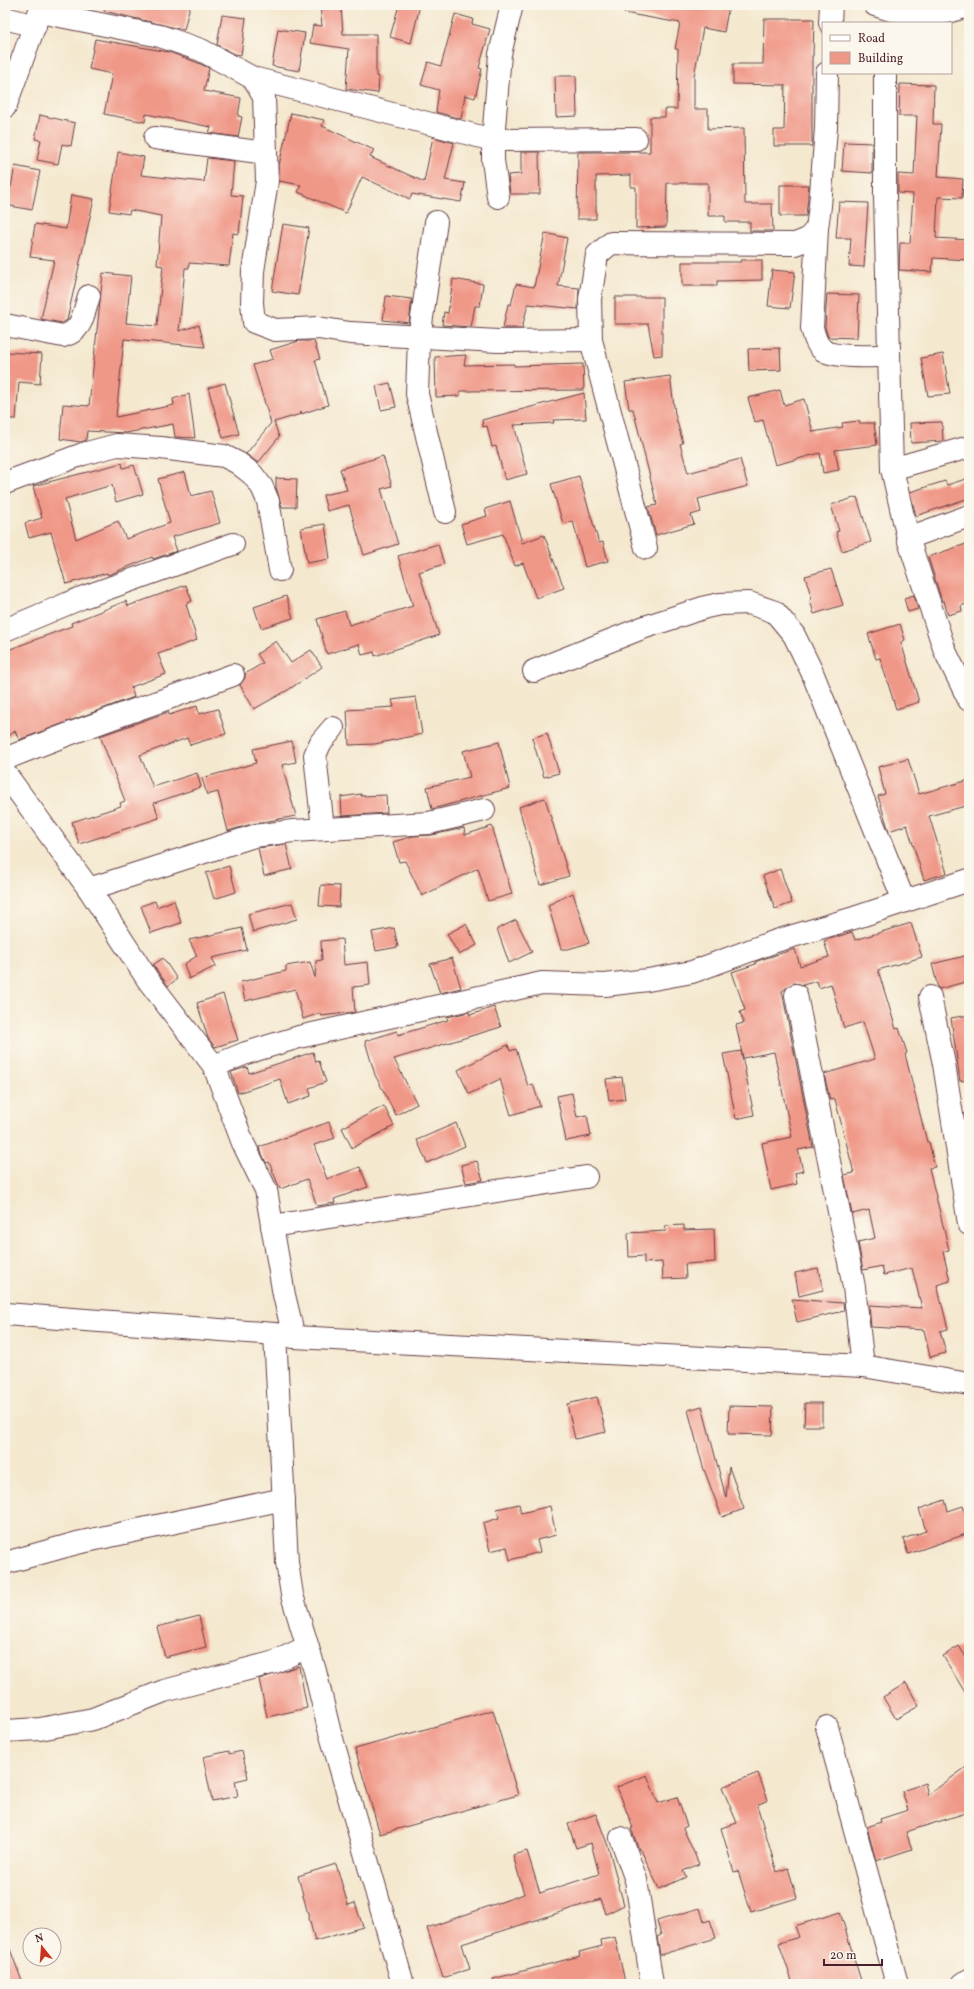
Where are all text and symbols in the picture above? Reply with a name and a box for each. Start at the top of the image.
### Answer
legend [822,22,952,74]
text: Road [858,31,885,47]
text: Building [858,51,903,67]
north arrow [22,1927,62,1967]
text: N [33,1931,46,1947]
scale bar [824,1941,882,1967]
text: 20 m [830,1948,857,1964]

